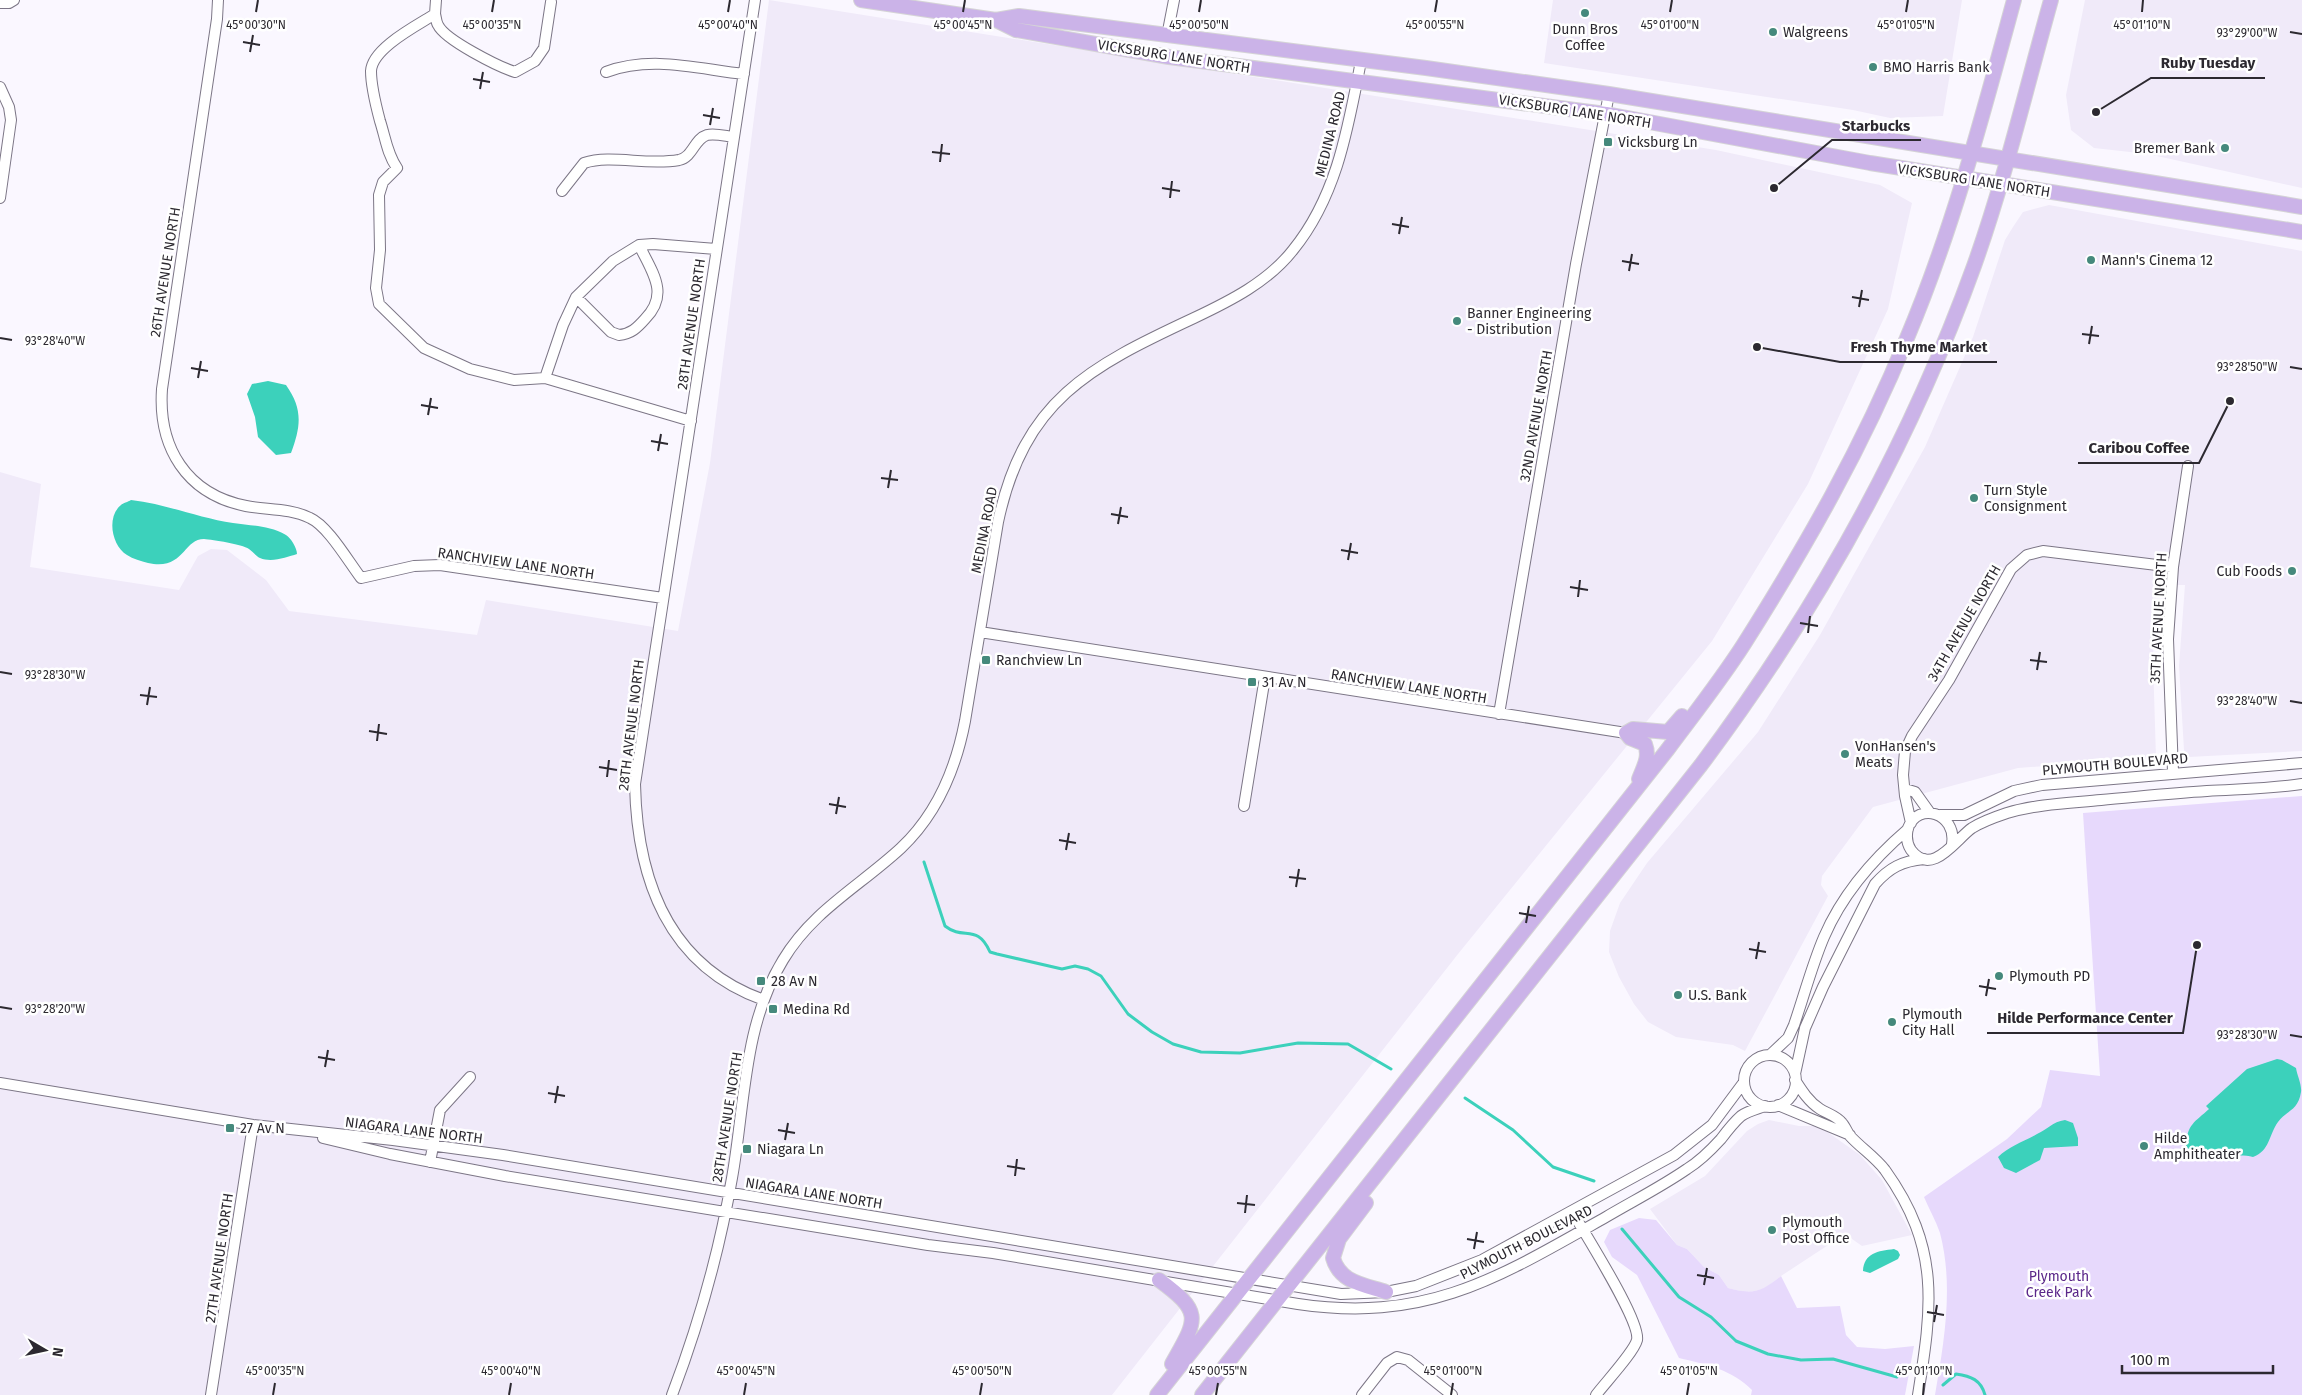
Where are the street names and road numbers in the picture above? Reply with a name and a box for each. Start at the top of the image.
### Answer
street label: VICKSBURG LANE NORTH [1096,36,1251,77]
street label: MEDINA ROAD [1312,89,1349,179]
street label: VICKSBURG LANE NORTH [1497,91,1652,132]
street label: VICKSBURG LANE NORTH [1896,160,2051,201]
street label: 26TH AVENUE NORTH [147,206,184,338]
street label: 28TH AVENUE NORTH [674,257,709,391]
street label: 32ND AVENUE NORTH [1517,349,1556,483]
street label: MEDINA ROAD [968,485,1001,575]
street label: RANCHVIEW LANE NORTH [436,544,595,583]
street label: 35TH AVENUE NORTH [2147,552,2170,684]
street label: 34TH AVENUE NORTH [1924,562,2005,684]
street label: 28TH AVENUE NORTH [615,658,648,792]
street label: RANCHVIEW LANE NORTH [1330,666,1488,707]
street label: PLYMOUTH BOULEVARD [2041,750,2189,779]
street label: 28TH AVENUE NORTH [709,1050,746,1184]
street label: NIAGARA LANE NORTH [344,1114,484,1147]
street label: NIAGARA LANE NORTH [744,1174,884,1213]
street label: 27TH AVENUE NORTH [202,1192,237,1324]
street label: PLYMOUTH BOULEVARD [1457,1202,1595,1283]

